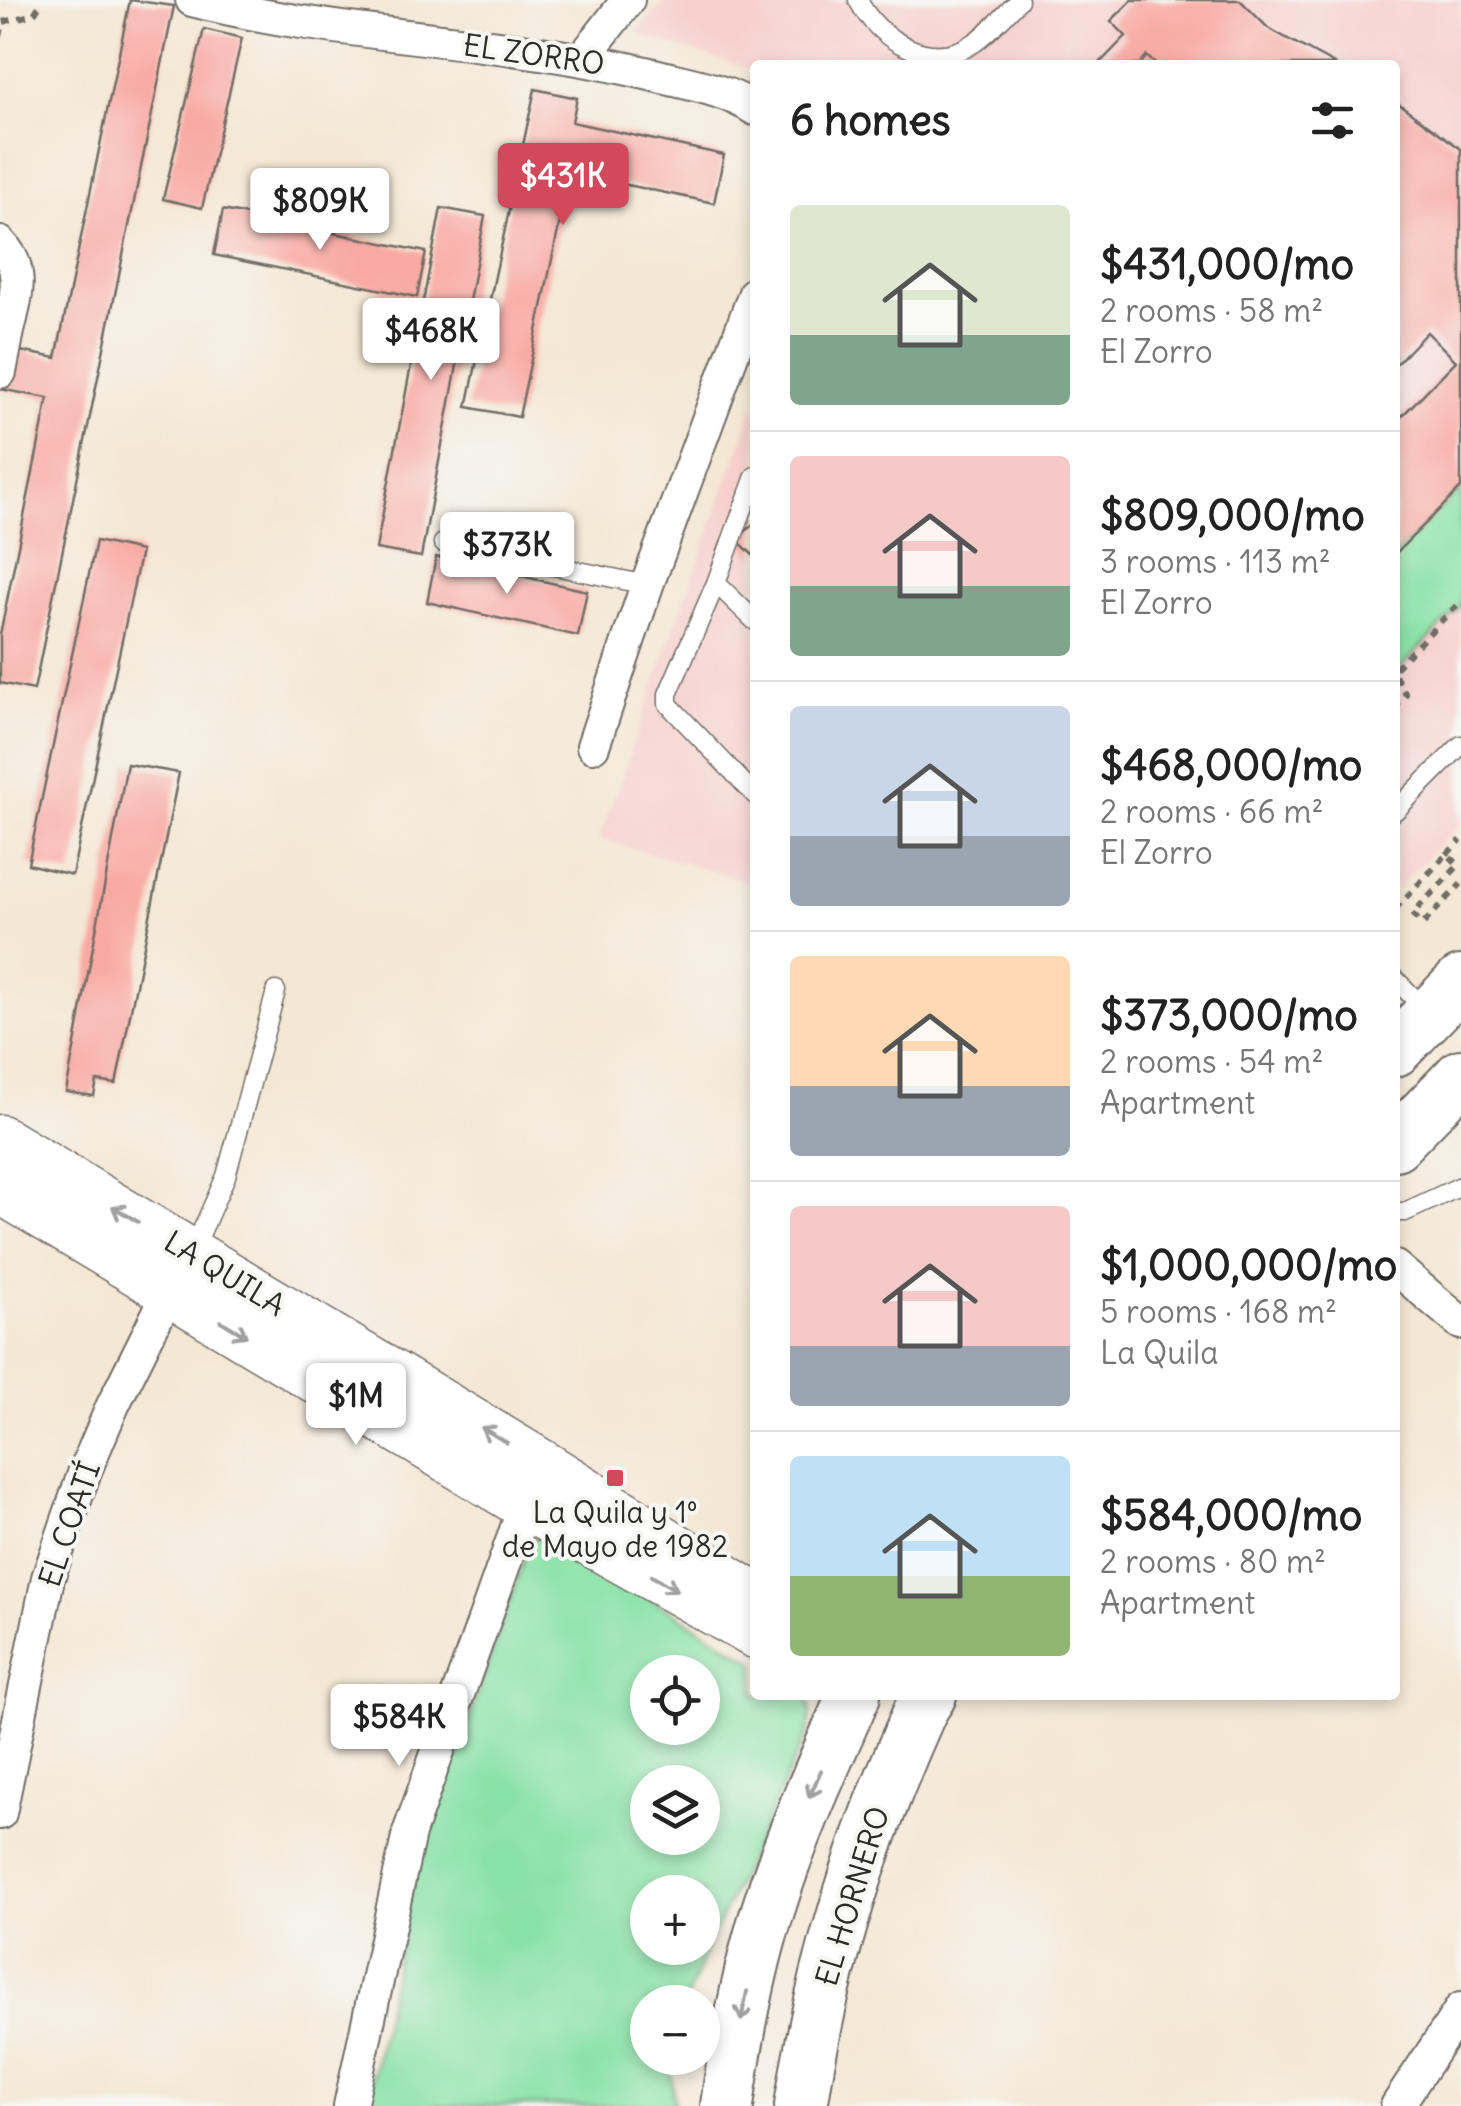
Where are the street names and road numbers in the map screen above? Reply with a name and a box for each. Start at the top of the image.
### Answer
street label: EL ZORRO [461,25,607,83]
street label: LA QUILA [158,1222,292,1324]
street label: EL COATÍ [30,1456,108,1592]
street label: EL HORNERO [807,1802,897,1990]

